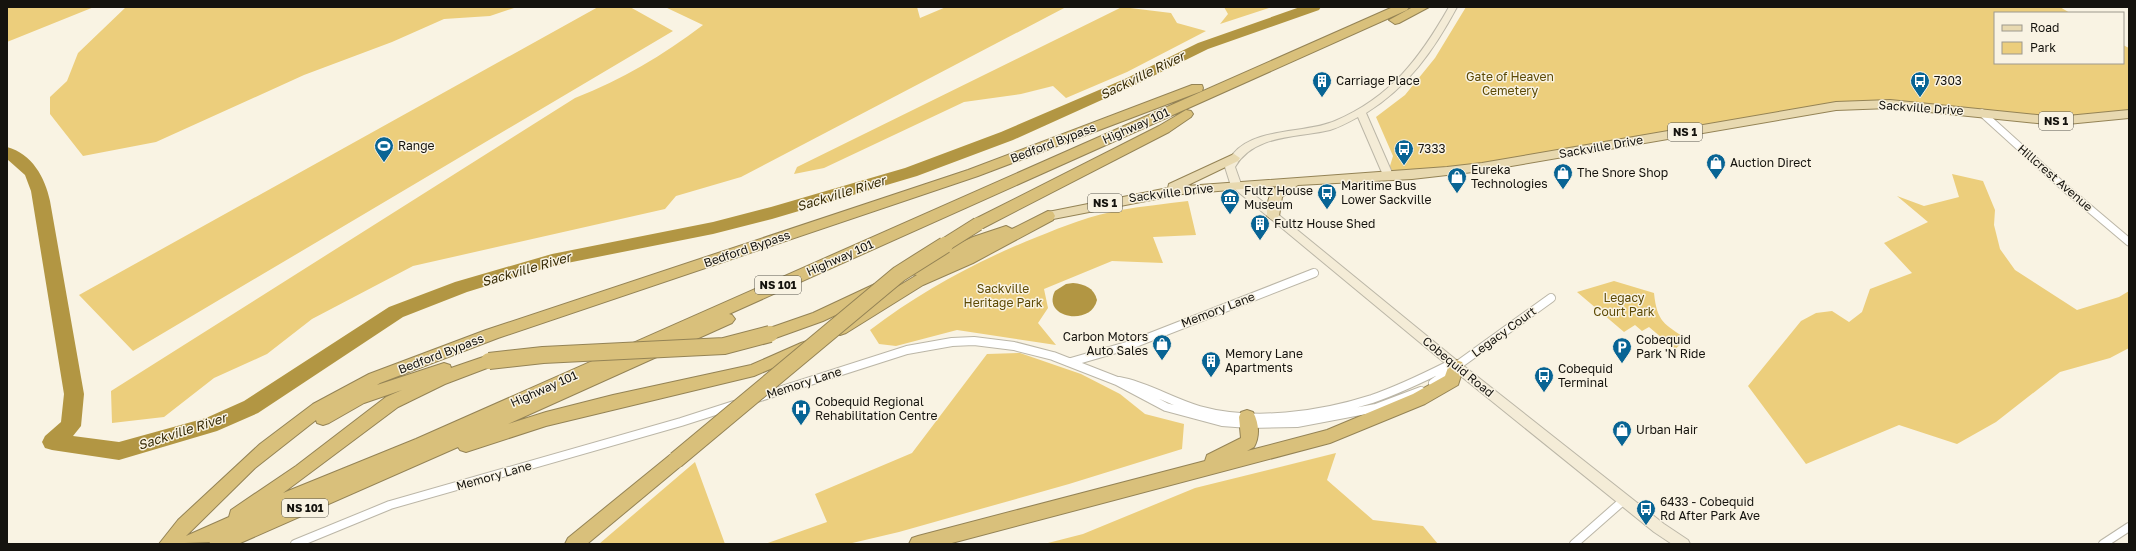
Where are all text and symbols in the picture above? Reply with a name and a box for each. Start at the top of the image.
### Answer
legend [1994,12,2124,64]
text: Road [2030,20,2059,35]
text: Park [2030,40,2056,55]
water label: Sackville River [1097,47,1189,102]
park label: Gate of Heaven Cemetery [1466,69,1554,98]
building icon: Carriage Place [1311,70,1333,98]
bus stop icon: 7303 [1909,70,1931,98]
place label: Carriage Place [1336,73,1420,88]
place label: 7303 [1934,73,1962,88]
street label: Sackville Drive [1878,97,1964,118]
street label: Highway 101 [1100,104,1172,147]
road number: NS 1 [2039,112,2073,130]
street label: Bedford Bypass [1008,119,1098,166]
road number: NS 1 [1668,123,1702,141]
street label: Sackville Drive [1558,132,1644,161]
sports icon: Range [373,135,395,163]
place label: Range [398,138,435,153]
bus stop icon: 7333 [1393,138,1415,166]
place label: 7333 [1418,141,1445,156]
street label: Hillcrest Avenue [2015,141,2096,214]
shop icon: Auction Direct [1705,152,1727,180]
place label: Auction Direct [1730,155,1812,170]
place label: Eureka Technologies [1471,162,1548,191]
shop icon: The Snore Shop [1552,162,1574,190]
place label: The Snore Shop [1577,165,1668,180]
shop icon: Eureka Technologies [1446,166,1468,194]
water label: Sackville River [795,171,889,214]
place label: Maritime Bus Lower Sackville [1341,178,1431,207]
street label: Sackville Drive [1128,180,1214,205]
bus stop icon: Maritime Bus Lower Sackville [1316,182,1338,210]
place label: Fultz House Museum [1244,183,1313,212]
museum icon: Fultz House Museum [1219,187,1241,215]
road number: NS 1 [1088,194,1122,212]
building icon: Fultz House Shed [1249,213,1271,241]
place label: Fultz House Shed [1274,216,1375,231]
street label: Bedford Bypass [702,227,792,270]
street label: Highway 101 [804,236,876,279]
water label: Sackville River [480,248,574,289]
road number: NS 101 [755,276,801,294]
park label: Sackville Heritage Park [964,281,1043,310]
street label: Memory Lane [1179,289,1257,331]
park label: Legacy Court Park [1593,290,1655,319]
street label: Legacy Court [1468,303,1539,360]
place label: Carbon Motors Auto Sales [1063,329,1148,358]
street label: Bedford Bypass [396,330,486,377]
place label: Cobequid Park 'N Ride [1636,332,1705,361]
shop icon: Carbon Motors Auto Sales [1151,333,1173,361]
street label: Cobequid Road [1420,333,1497,400]
parking icon: Cobequid Park 'N Ride [1611,336,1633,364]
place label: Memory Lane Apartments [1225,346,1303,375]
building icon: Memory Lane Apartments [1200,350,1222,378]
place label: Cobequid Terminal [1558,361,1613,390]
street label: Memory Lane [764,363,843,402]
bus stop icon: Cobequid Terminal [1533,365,1555,393]
street label: Highway 101 [508,367,580,410]
place label: Cobequid Regional Rehabilitation Centre [815,394,938,423]
hospital icon: Cobequid Regional Rehabilitation Centre [790,398,812,426]
water label: Sackville River [136,409,230,453]
shop icon: Urban Hair [1611,419,1633,447]
place label: Urban Hair [1636,422,1698,437]
street label: Memory Lane [454,458,533,493]
place label: 6433 - Cobequid Rd After Park Ave [1660,494,1760,523]
bus stop icon: 6433 - Cobequid Rd After Park Ave [1635,498,1657,526]
road number: NS 101 [282,499,328,517]

